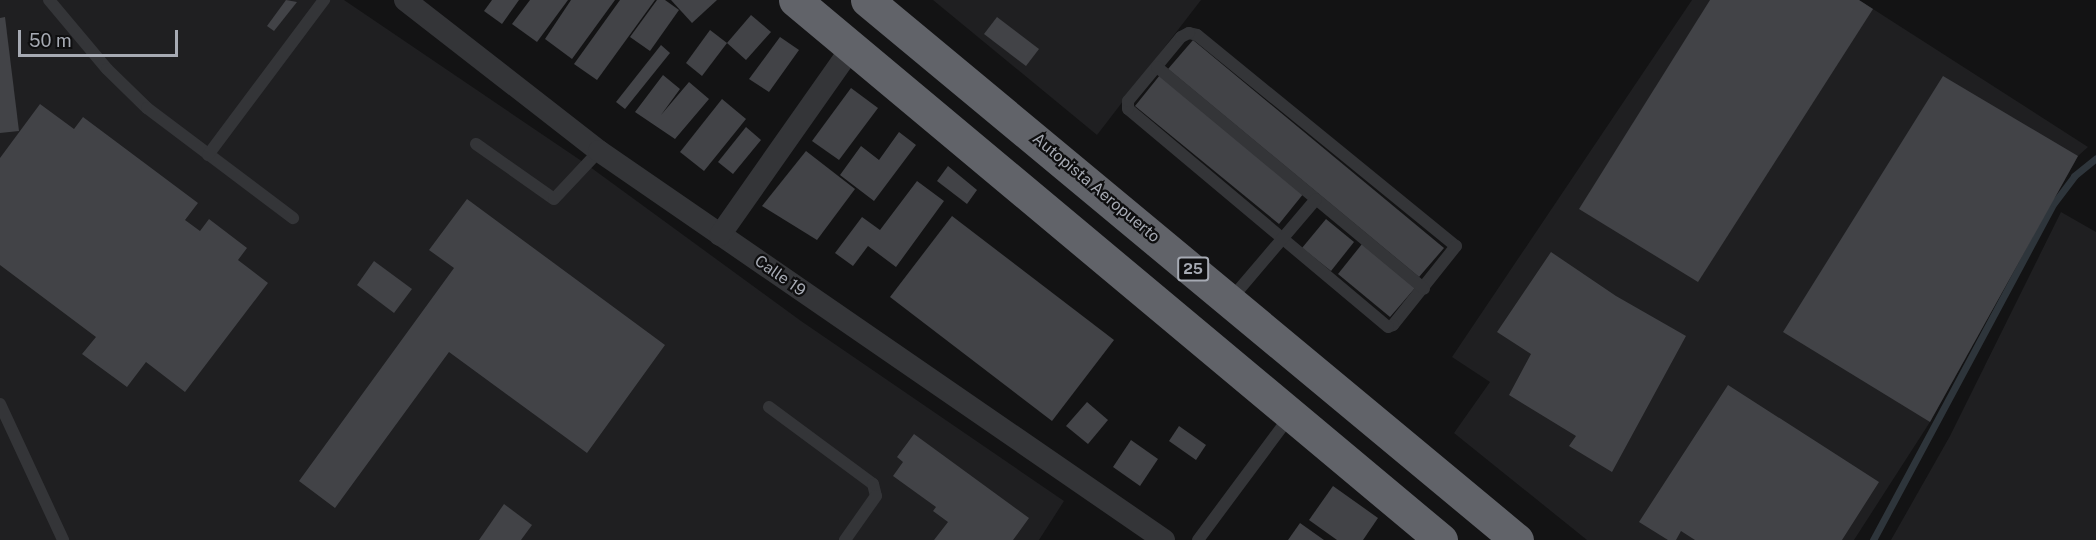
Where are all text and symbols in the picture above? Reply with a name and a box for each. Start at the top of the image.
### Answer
scale bar [21,18,182,56]
text: 50 m [29,30,72,51]
street label: Autopista Aeropuerto [1028,129,1164,247]
street label: Calle 19 [751,251,809,301]
road number: 25 [1176,257,1210,281]

